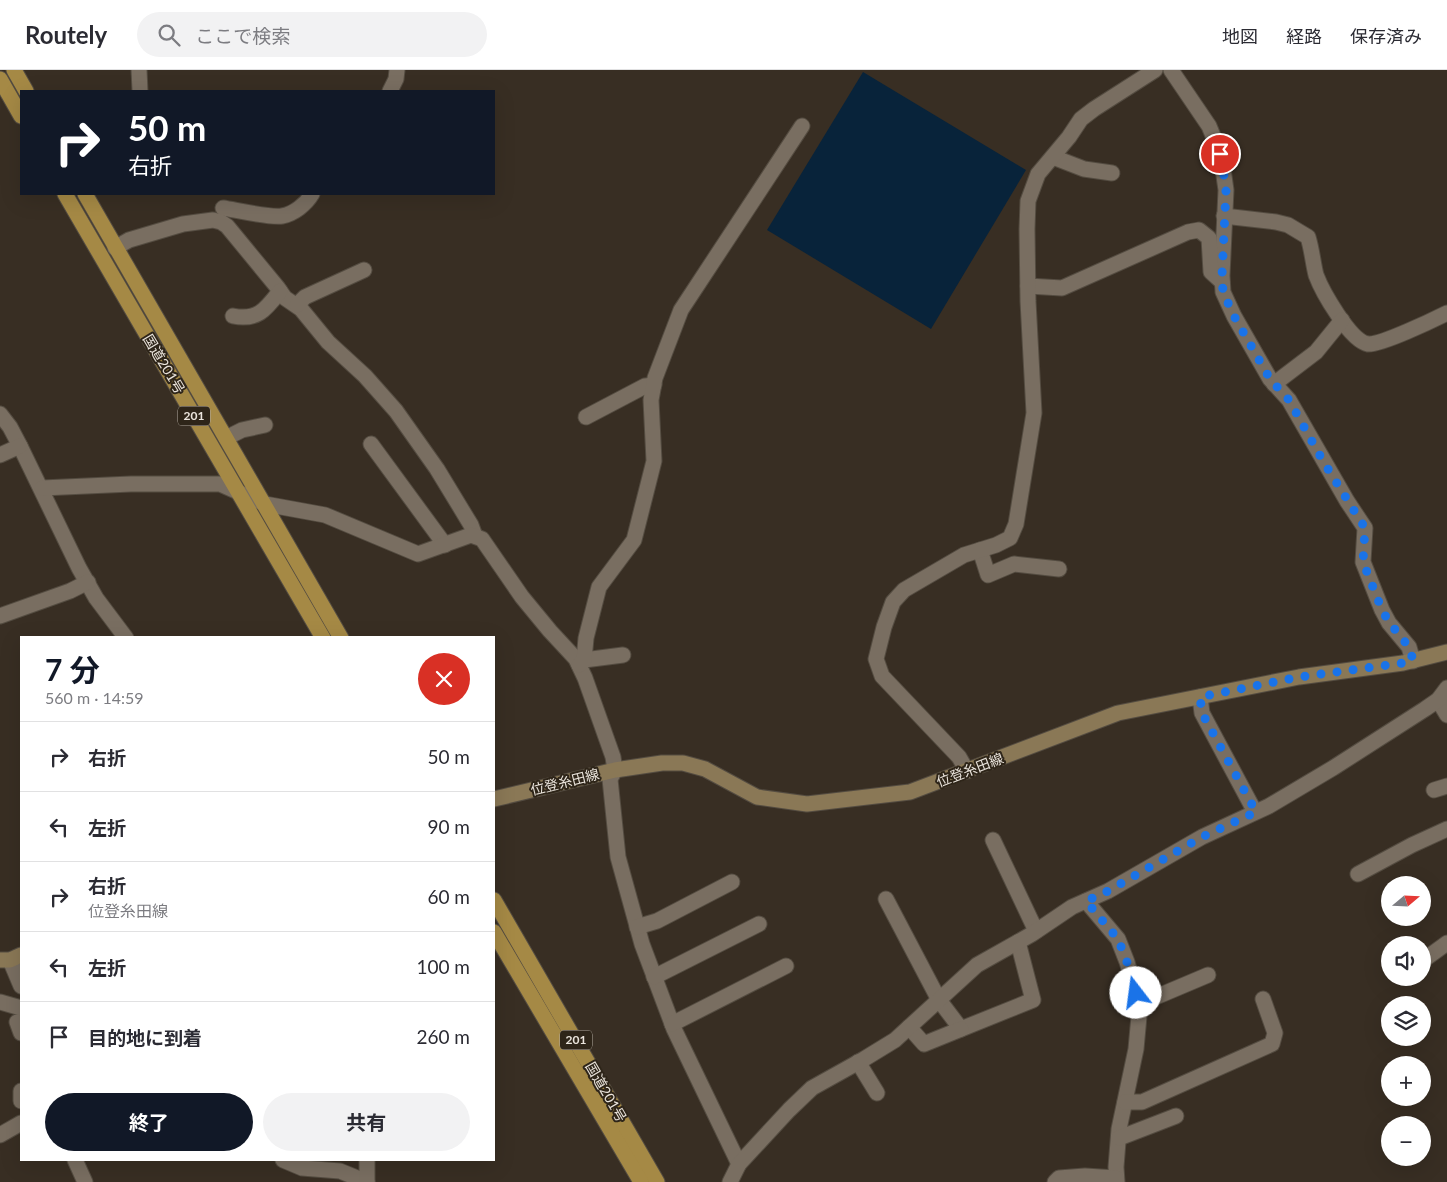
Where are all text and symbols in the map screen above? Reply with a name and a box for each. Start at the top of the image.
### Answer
search box [137,12,487,57]
text: Routely [25,20,107,49]
icon: search [155,21,183,49]
text: ここで検索 [195,24,290,47]
text: 地図 [1222,25,1258,47]
text: 経路 [1286,25,1322,47]
text: 保存済み [1350,25,1422,47]
text: 50 m [128,106,206,148]
icon: right [45,110,110,175]
pin [1199,133,1241,175]
icon: arrive [1206,140,1234,168]
text: 右折 [128,152,172,179]
street label: 国道201号 [140,331,189,397]
road number: 201 [178,406,210,426]
text: 7 分 [45,651,100,687]
button: close [418,653,470,705]
text: 560 m · 14:59 [45,688,144,707]
icon: right [45,743,73,771]
text: 50 m [427,745,470,768]
text: 右折 [88,746,126,769]
street label: 位登糸田線 [934,749,1006,790]
street label: 位登糸田線 [529,765,601,798]
icon: left [45,813,73,841]
text: 90 m [427,815,470,838]
text: 左折 [88,816,126,839]
text: 右折 [88,874,126,897]
north arrow [1381,876,1431,926]
map controls [1381,876,1431,1166]
icon: right [45,883,73,911]
text: 60 m [427,885,470,908]
text: 位登糸田線 [88,901,168,920]
button: sound [1381,936,1431,986]
icon: left [45,953,73,981]
text: 100 m [416,955,470,978]
text: 左折 [88,956,126,979]
position arrow [1109,966,1161,1018]
button: layers [1381,996,1431,1046]
icon: arrive [45,1023,73,1051]
text: 260 m [416,1025,470,1048]
text: 目的地に到着 [88,1026,202,1049]
road number: 201 [560,1030,592,1050]
button: + [1381,1056,1431,1106]
street label: 国道201号 [582,1059,630,1125]
button: 終了 [45,1093,253,1151]
button: 共有 [263,1093,470,1151]
button: − [1381,1116,1431,1166]

